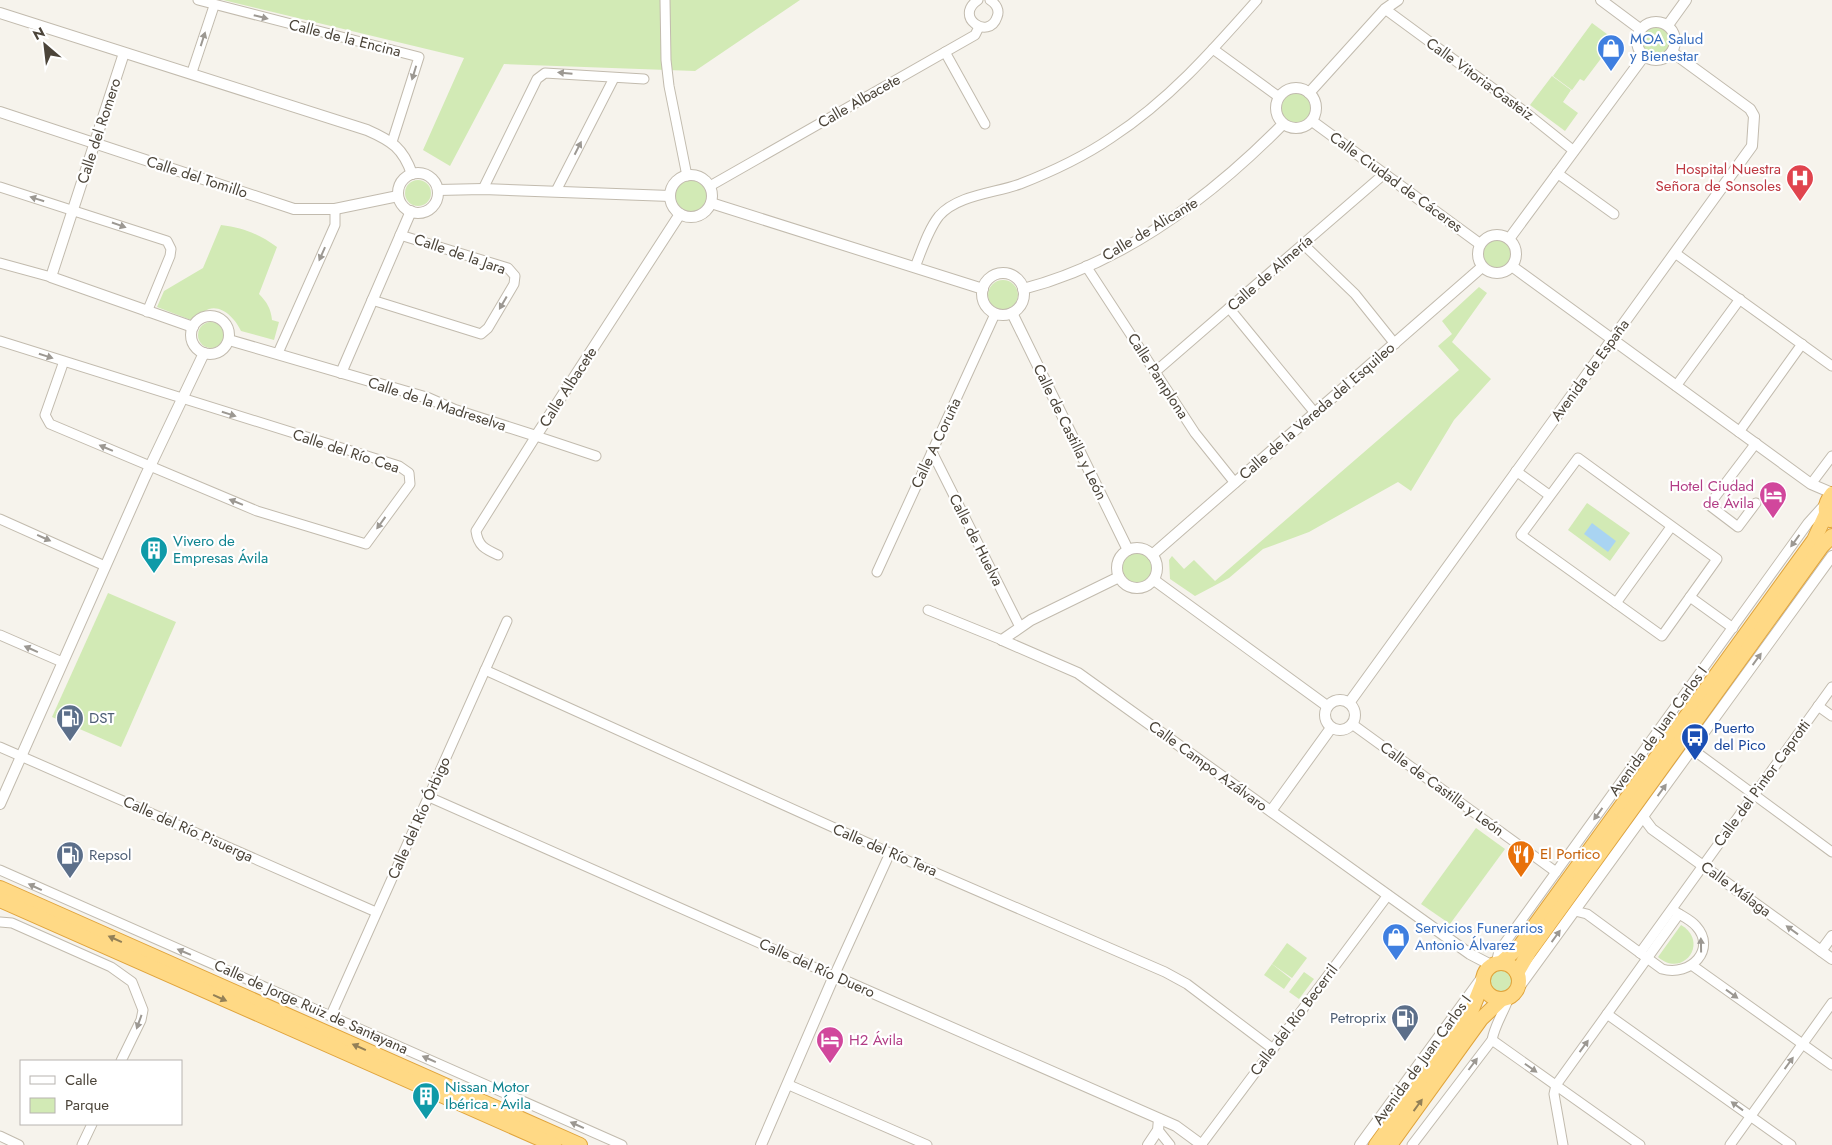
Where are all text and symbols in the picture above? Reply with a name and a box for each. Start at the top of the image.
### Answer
one-way arrow [254,13,269,21]
street label: Calle de la Encina [287,13,403,63]
north arrow [20,20,70,70]
text: N [29,22,49,45]
place label: MOA Salud y Bienestar [1630,28,1703,67]
one-way arrow [199,31,207,46]
street label: Calle Vitoria-Gasteiz [1421,32,1539,126]
shop icon: MOA Salud y Bienestar [1596,33,1626,72]
one-way arrow [409,66,417,81]
street label: Calle Albacete [814,68,905,134]
one-way arrow [557,69,573,77]
street label: Calle del Romero [72,75,126,187]
street label: Calle Ciudad de Cáceres [1325,126,1467,238]
one-way arrow [574,141,582,155]
street label: Calle del Tomillo [144,150,250,204]
place label: Hospital Nuestra Señora de Sonsoles [1656,158,1781,197]
hospital icon: Hospital Nuestra Señora de Sonsoles [1785,163,1815,202]
street label: Calle de Alicante [1098,192,1202,266]
one-way arrow [29,194,44,202]
one-way arrow [112,222,127,229]
street label: Calle de la Jara [411,228,509,280]
street label: Calle de Almería [1223,230,1317,316]
one-way arrow [317,247,325,261]
one-way arrow [498,297,507,310]
street label: Avenida de España [1545,315,1635,425]
street label: Calle Pamplona [1122,329,1194,423]
street label: Calle de la Vereda del Esquileo [1234,337,1400,485]
street label: Calle Albacete [534,342,602,432]
one-way arrow [39,352,54,360]
street label: Calle de Castilla y León [1028,360,1112,504]
street label: Calle de la Madreselva [365,371,509,437]
street label: Calle A Coruña [905,394,967,492]
one-way arrow [222,410,237,418]
street label: Calle del Río Cea [290,423,402,479]
one-way arrow [98,443,113,451]
place label: Hotel Ciudad de Ávila [1669,475,1754,514]
hotel icon: Hotel Ciudad de Ávila [1758,480,1788,519]
street label: Calle de Huelva [943,490,1009,590]
one-way arrow [229,498,243,506]
one-way arrow [376,516,386,530]
place label: Vivero de Empresas Ávila [173,530,268,569]
one-way arrow [1790,534,1801,547]
one-way arrow [37,535,51,543]
building icon: Vivero de Empresas Ávila [139,535,169,574]
one-way arrow [24,644,38,652]
one-way arrow [1752,652,1762,666]
street label: Avenida de Juan Carlos I [1603,662,1713,800]
fuel station icon: DST [55,703,85,742]
place label: DST [89,707,114,729]
street label: Calle Campo Azálvaro [1144,715,1272,817]
street label: Calle del Pintor Caprotti [1708,715,1816,851]
place label: Puerto del Pico [1714,717,1766,756]
bus stop icon: Puerto del Pico [1680,722,1710,761]
street label: Calle de Castilla y León [1375,736,1509,842]
street label: Calle del Río Órbigo [382,753,456,883]
one-way arrow [1657,783,1667,797]
street label: Calle del Río Pisuerga [119,790,257,868]
one-way arrow [1592,807,1603,820]
street label: Calle del Río Tera [829,818,941,882]
restaurant icon: El Portico [1506,839,1536,878]
fuel station icon: Repsol [55,840,85,879]
place label: El Portico [1540,843,1600,865]
place label: Repsol [89,844,131,866]
street label: Calle Málaga [1696,856,1776,922]
one-way arrow [28,883,42,891]
place label: Servicios Funerarios Antonio Álvarez [1415,917,1543,956]
shop icon: Servicios Funerarios Antonio Álvarez [1381,922,1411,961]
one-way arrow [1786,925,1799,935]
one-way arrow [1551,929,1561,943]
street label: Calle del Río Duero [756,933,878,1003]
one-way arrow [108,934,122,942]
one-way arrow [1697,936,1705,952]
one-way arrow [177,947,191,955]
street label: Calle de Jorge Ruiz de Santayana [211,954,411,1060]
street label: Calle del Río Becerril [1245,960,1343,1080]
one-way arrow [1725,989,1739,999]
street label: Avenida de Juan Carlos I [1367,991,1477,1129]
one-way arrow [213,994,227,1002]
fuel station icon: Petroprix [1390,1003,1420,1042]
place label: Petroprix [1330,1007,1387,1029]
one-way arrow [135,1015,143,1030]
hotel icon: H2 Ávila [815,1025,845,1064]
place label: H2 Ávila [849,1029,903,1051]
one-way arrow [1579,1040,1590,1053]
one-way arrow [352,1043,366,1051]
one-way arrow [422,1055,436,1063]
one-way arrow [1784,1056,1794,1070]
one-way arrow [1468,1057,1478,1071]
legend [20,1060,182,1125]
one-way arrow [1525,1063,1538,1073]
text: Calle [65,1069,97,1091]
place label: Nissan Motor Ibérica - Ávila [445,1076,531,1115]
building icon: Nissan Motor Ibérica - Ávila [411,1081,441,1120]
text: Parque [65,1094,109,1116]
one-way arrow [1413,1099,1423,1112]
one-way arrow [1731,1101,1744,1112]
one-way arrow [570,1121,584,1129]

